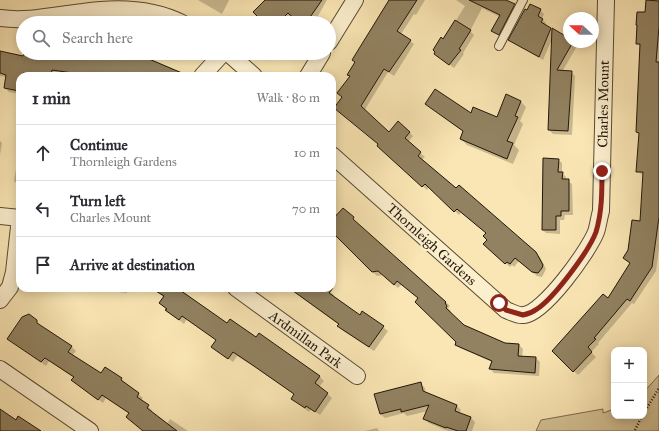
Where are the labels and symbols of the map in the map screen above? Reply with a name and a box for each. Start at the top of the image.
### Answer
north arrow [563,12,599,48]
street label: Charles Mount [594,60,613,148]
route end [593,162,611,180]
street label: Thornleigh Gardens [383,200,480,289]
route start [490,294,508,312]
street label: Ardmillan Park [265,306,346,372]

